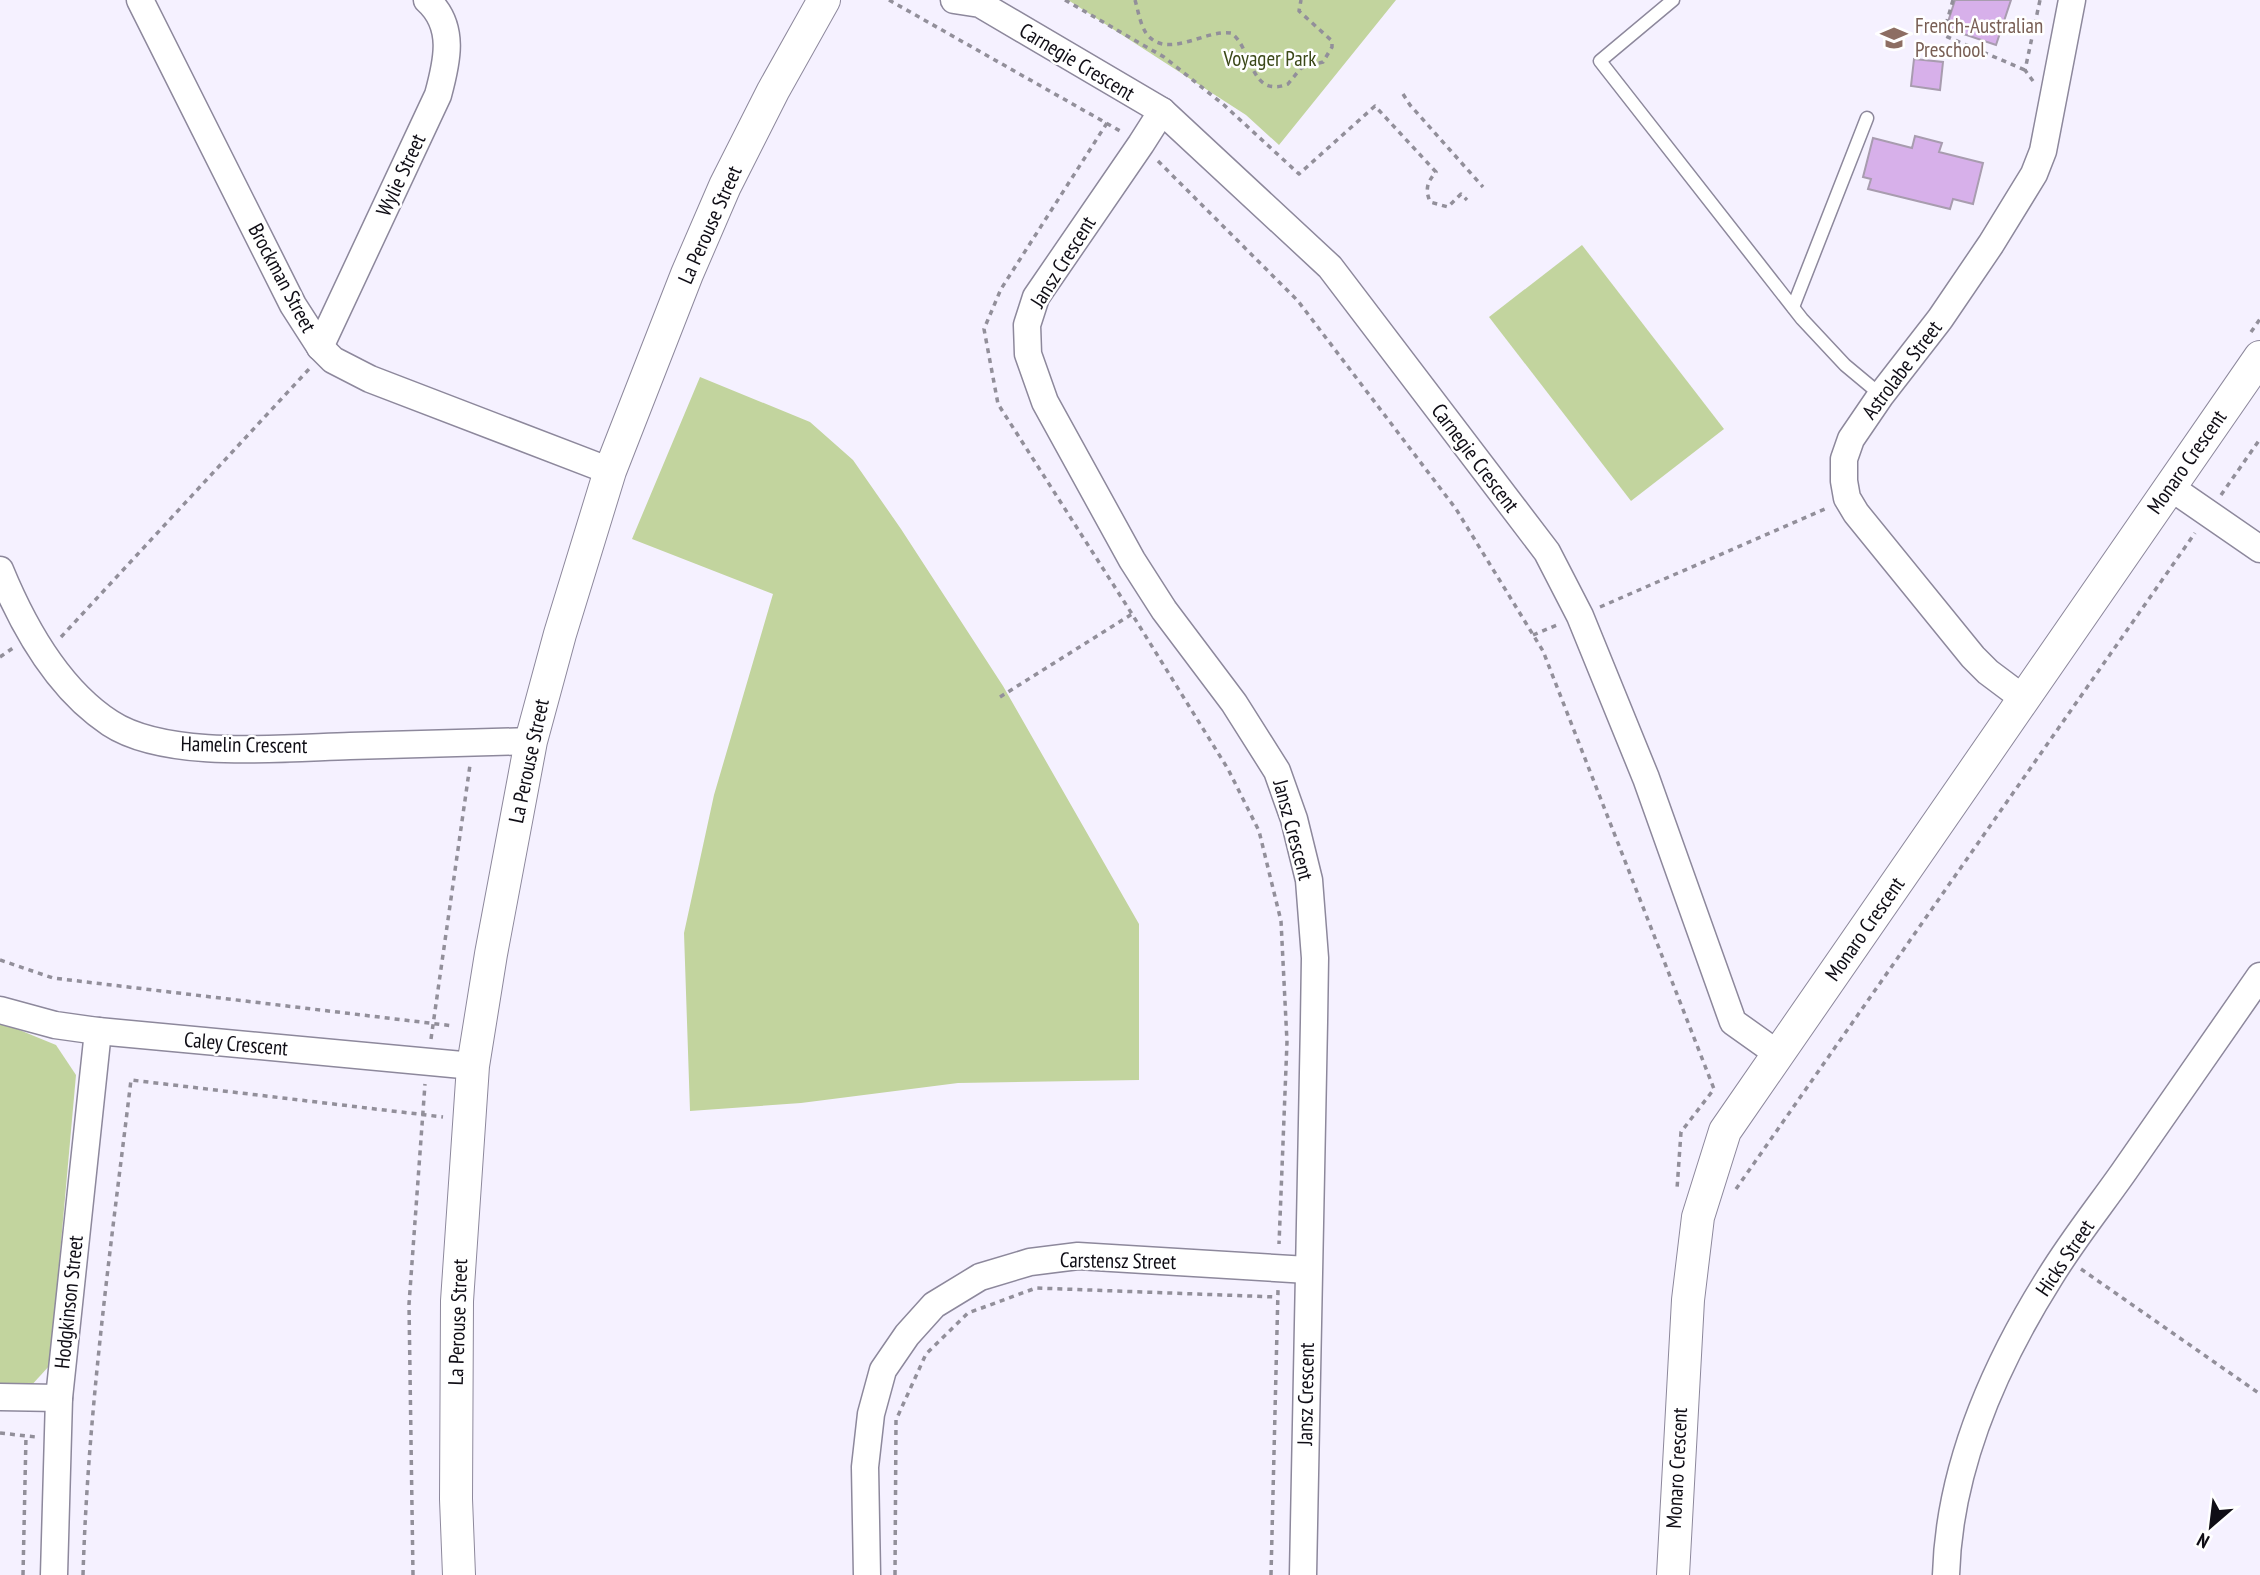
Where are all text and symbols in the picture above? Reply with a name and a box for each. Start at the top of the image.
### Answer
place label: French-Australian Preschool [1915,12,2043,63]
street label: Carnegie Crescent [1015,17,1140,107]
school or university icon: French-Australian Preschool [1879,23,1909,53]
park label: Voyager Park [1222,45,1317,72]
street label: Wylie Street [370,129,431,220]
street label: La Perouse Street [671,161,748,288]
street label: Jansz Crescent [1023,211,1101,313]
street label: Brockman Street [242,219,323,337]
street label: Astrolabe Street [1856,315,1948,424]
street label: Carnegie Crescent [1426,398,1525,518]
street label: Monaro Crescent [2141,404,2232,519]
street label: La Perouse Street [502,696,555,826]
street label: Hamelin Crescent [180,730,308,759]
street label: Jansz Crescent [1267,776,1320,883]
street label: Monaro Crescent [1819,871,1910,986]
street label: Caley Crescent [183,1026,289,1062]
street label: Hicks Street [2029,1214,2100,1301]
street label: Hodgkinson Street [48,1234,89,1370]
street label: Carstensz Street [1060,1246,1177,1275]
street label: La Perouse Street [442,1258,473,1386]
street label: Jansz Crescent [1291,1342,1320,1447]
street label: Monaro Crescent [1660,1407,1693,1529]
north arrow [2176,1491,2246,1561]
text: N [2193,1528,2213,1554]

